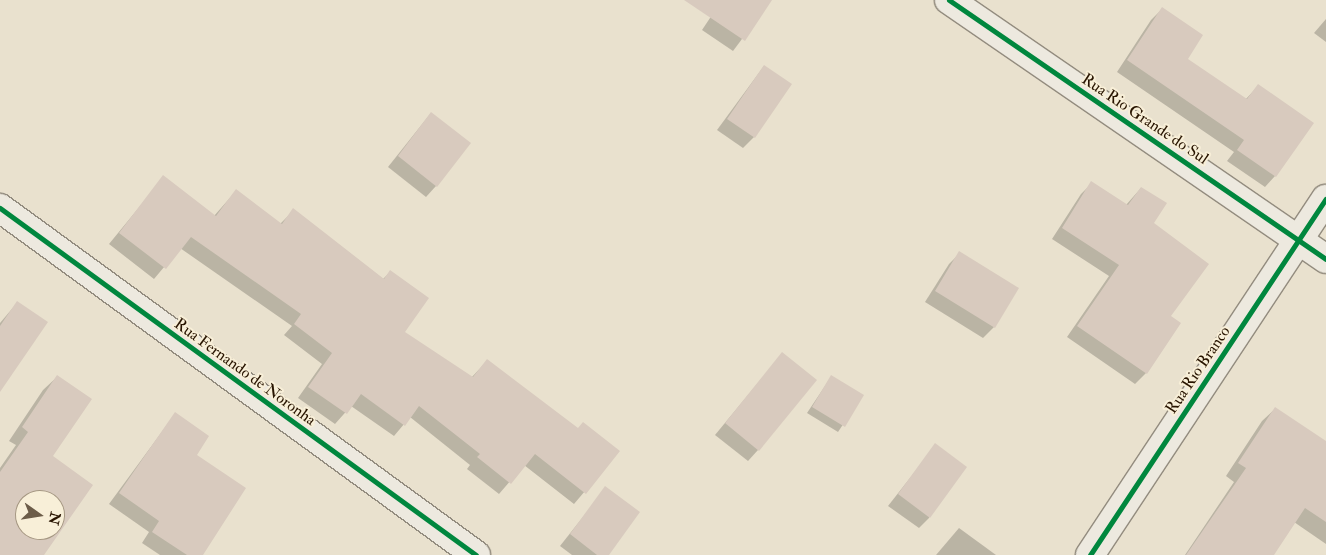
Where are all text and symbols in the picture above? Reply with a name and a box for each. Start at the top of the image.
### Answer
street label: Rua Rio Grande do Sul [1078,70,1212,168]
street label: Rua Fernando de Noronha [171,314,319,430]
street label: Rua Rio Branco [1162,323,1234,417]
north arrow [15,490,65,540]
text: N [44,510,64,526]

